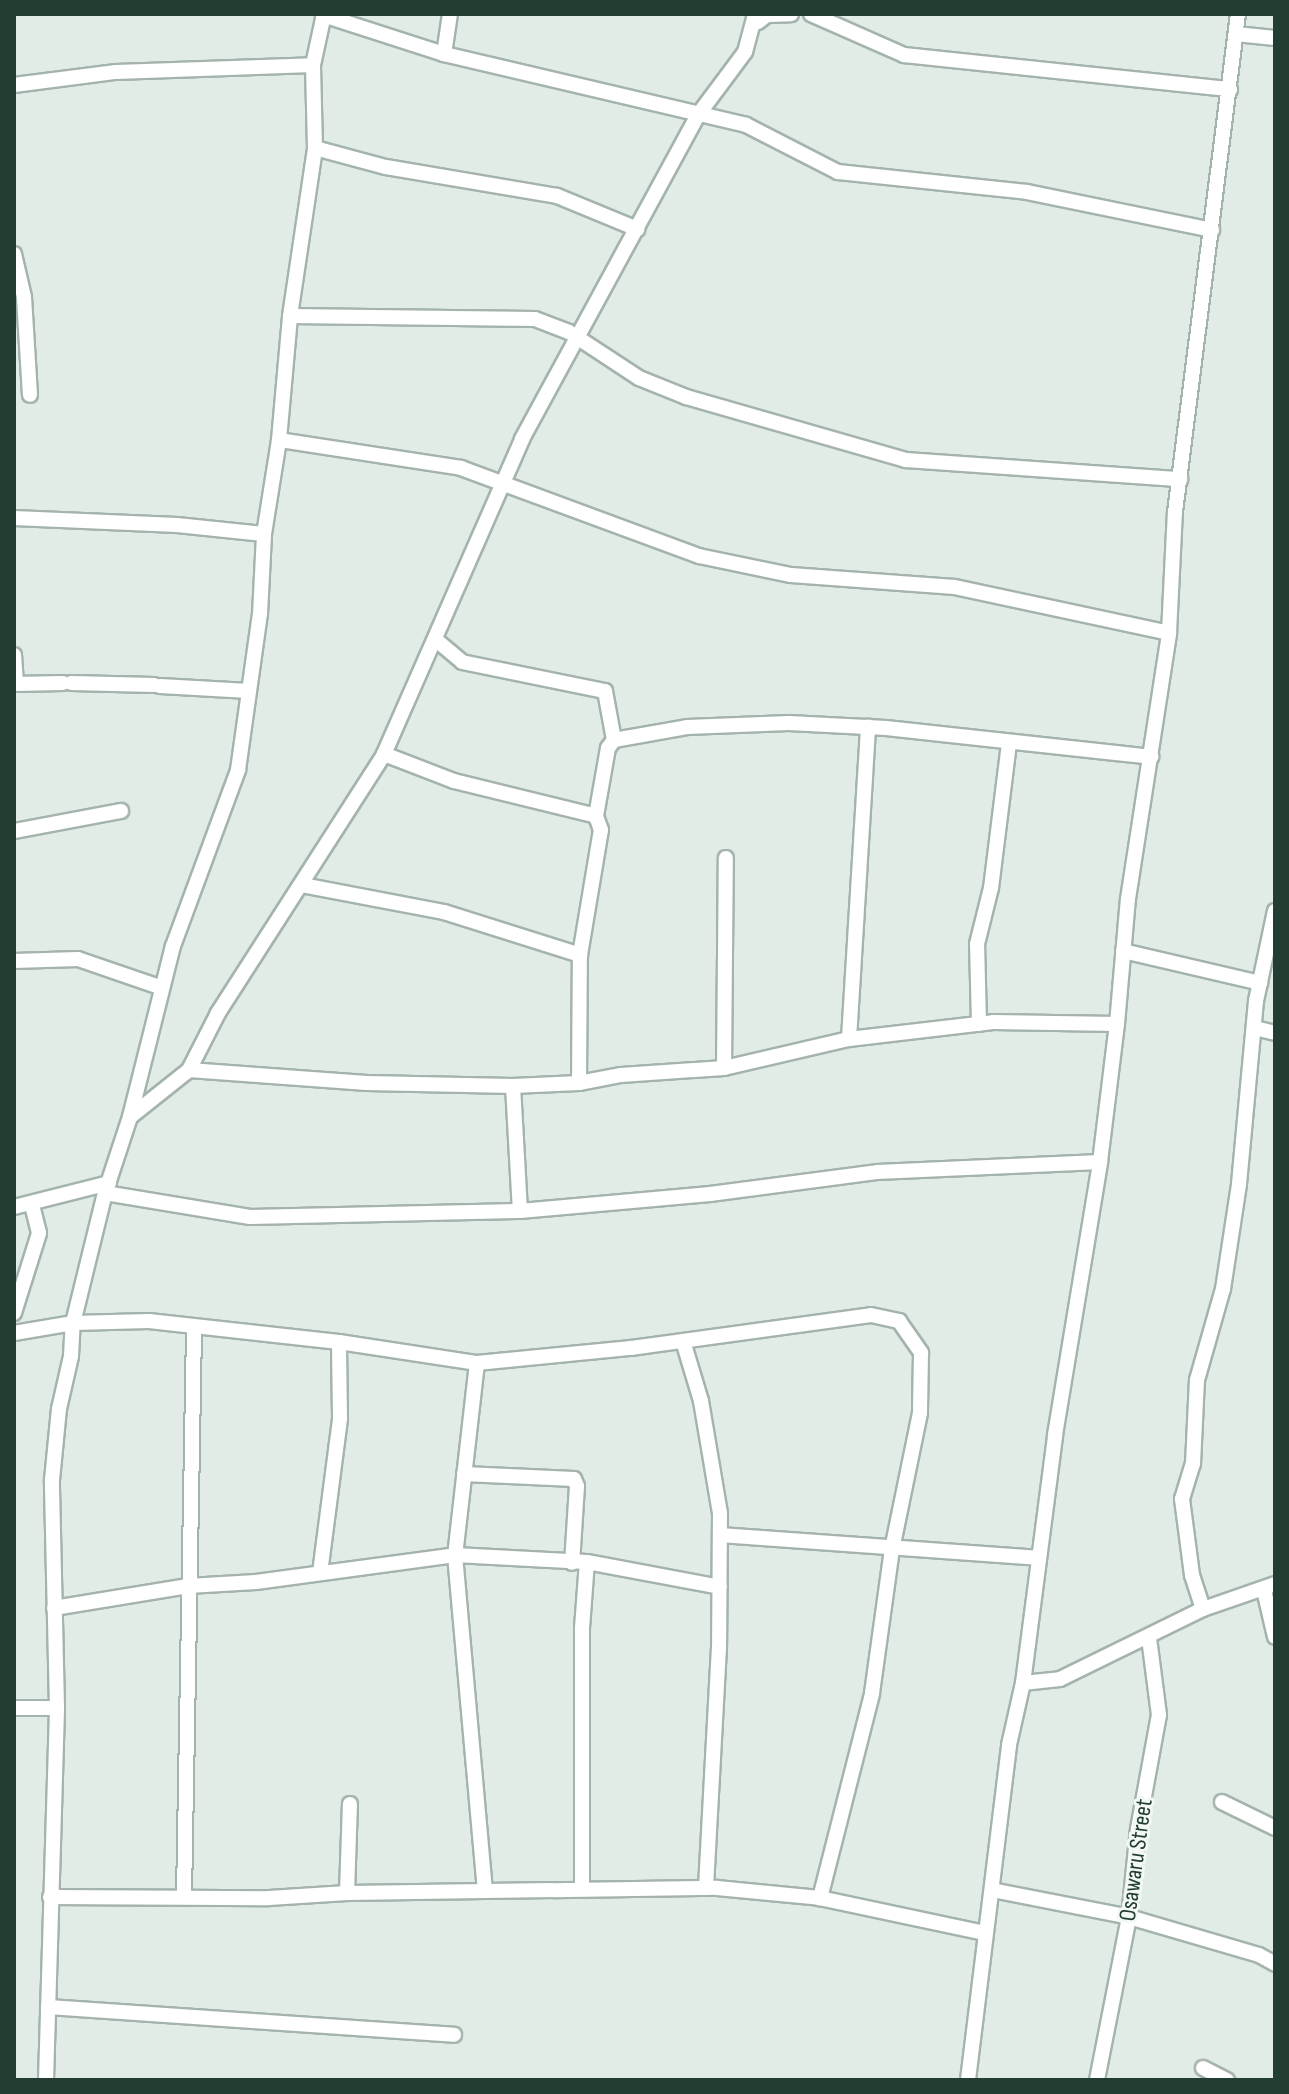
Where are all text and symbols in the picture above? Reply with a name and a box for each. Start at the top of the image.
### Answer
street label: Osawaru Street [1113,1797,1159,1923]

